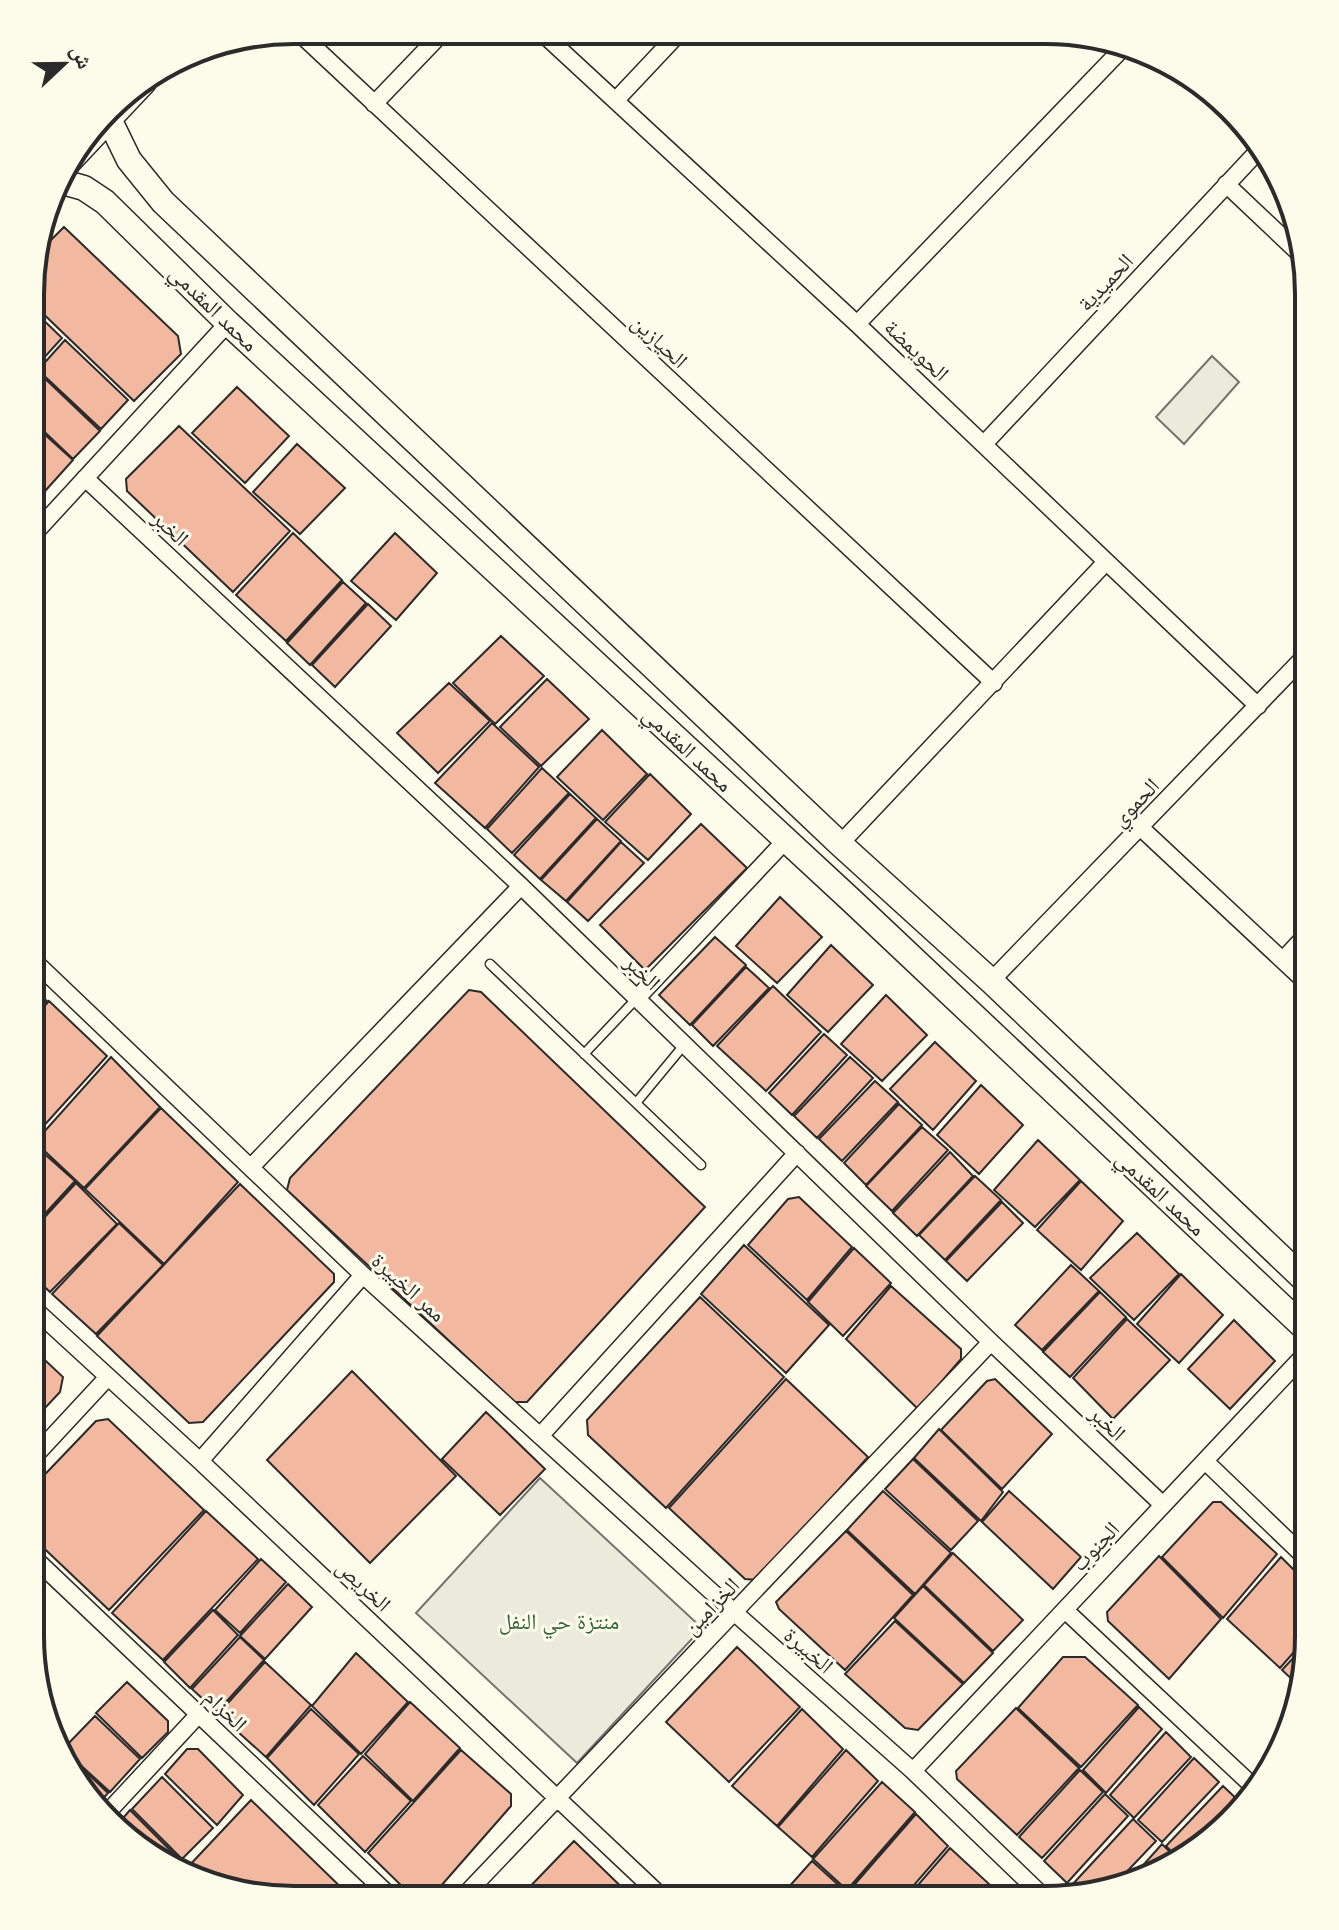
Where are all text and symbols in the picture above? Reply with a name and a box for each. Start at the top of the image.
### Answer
north arrow [24,24,104,104]
text: ش [65,40,100,73]
street label: الحميدية [1071,247,1139,317]
street label: محمد المقدمي [161,259,264,360]
street label: الحيازين [626,308,694,374]
street label: الحويمضة [879,313,955,387]
street label: الخبر [146,503,195,552]
street label: محمد المقدمي [635,700,739,800]
street label: الحموي [1105,772,1168,835]
street label: الخبر [618,947,667,996]
street label: محمد المقدمي [1108,1144,1212,1244]
street label: ممر الخبيرة [366,1246,452,1328]
street label: الخبر [1083,1398,1132,1447]
street label: الجنوب [1065,1515,1125,1577]
street label: الخريص [331,1553,397,1617]
street label: الخزامين [677,1571,745,1641]
park label: منتزة حي النفل [499,1607,619,1639]
street label: الخبيرة [778,1621,840,1679]
street label: الخزام [198,1683,254,1738]

